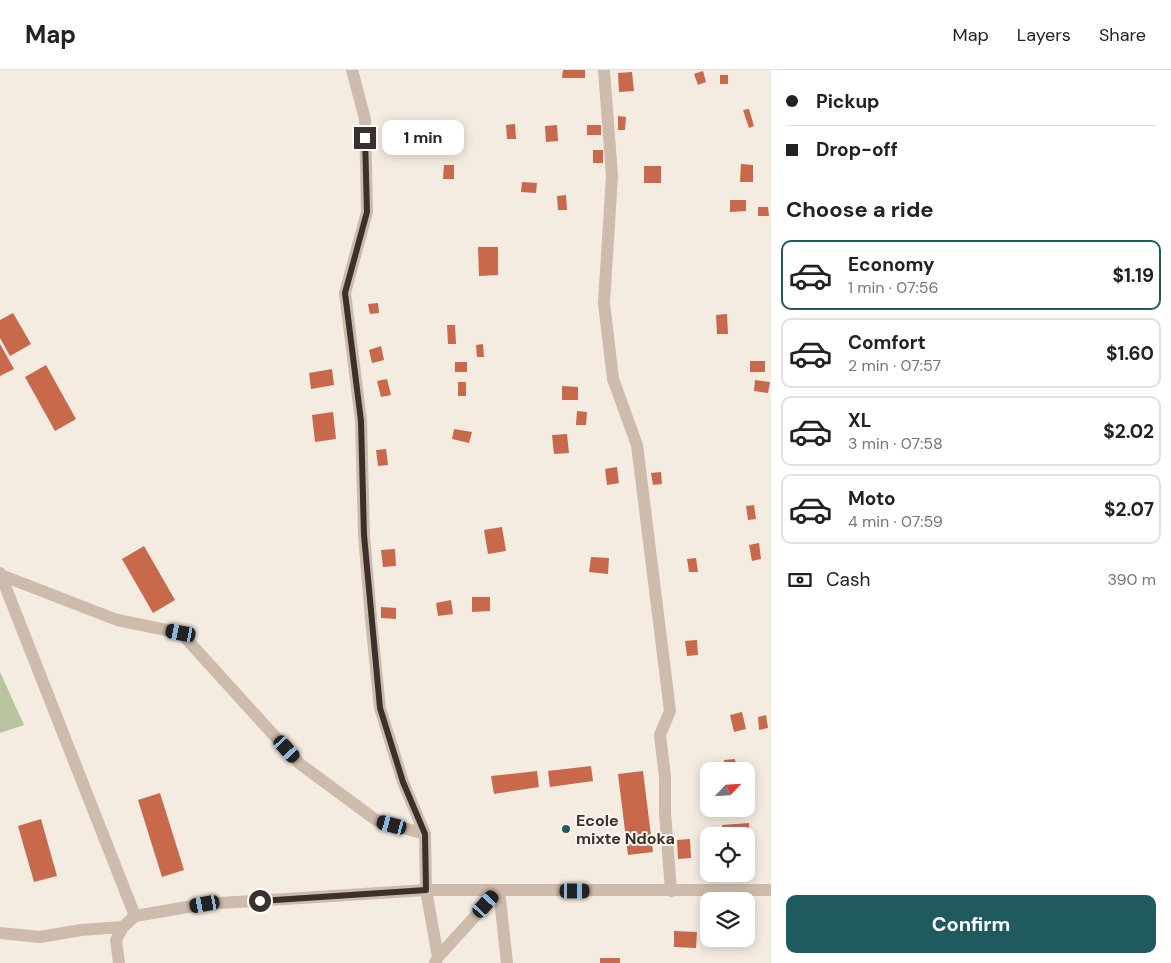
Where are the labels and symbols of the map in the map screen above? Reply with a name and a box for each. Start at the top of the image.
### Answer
callout: 1 min [382,120,465,156]
route end [354,127,376,149]
car [164,623,197,643]
car [271,733,302,765]
north arrow [700,762,755,818]
place label: Ecole mixte Ndoka [576,810,675,849]
car [375,814,408,836]
marker: Ecole mixte Ndoka [560,823,572,835]
car [560,884,590,899]
car [470,888,501,920]
route start [249,890,271,912]
car [188,894,221,914]

